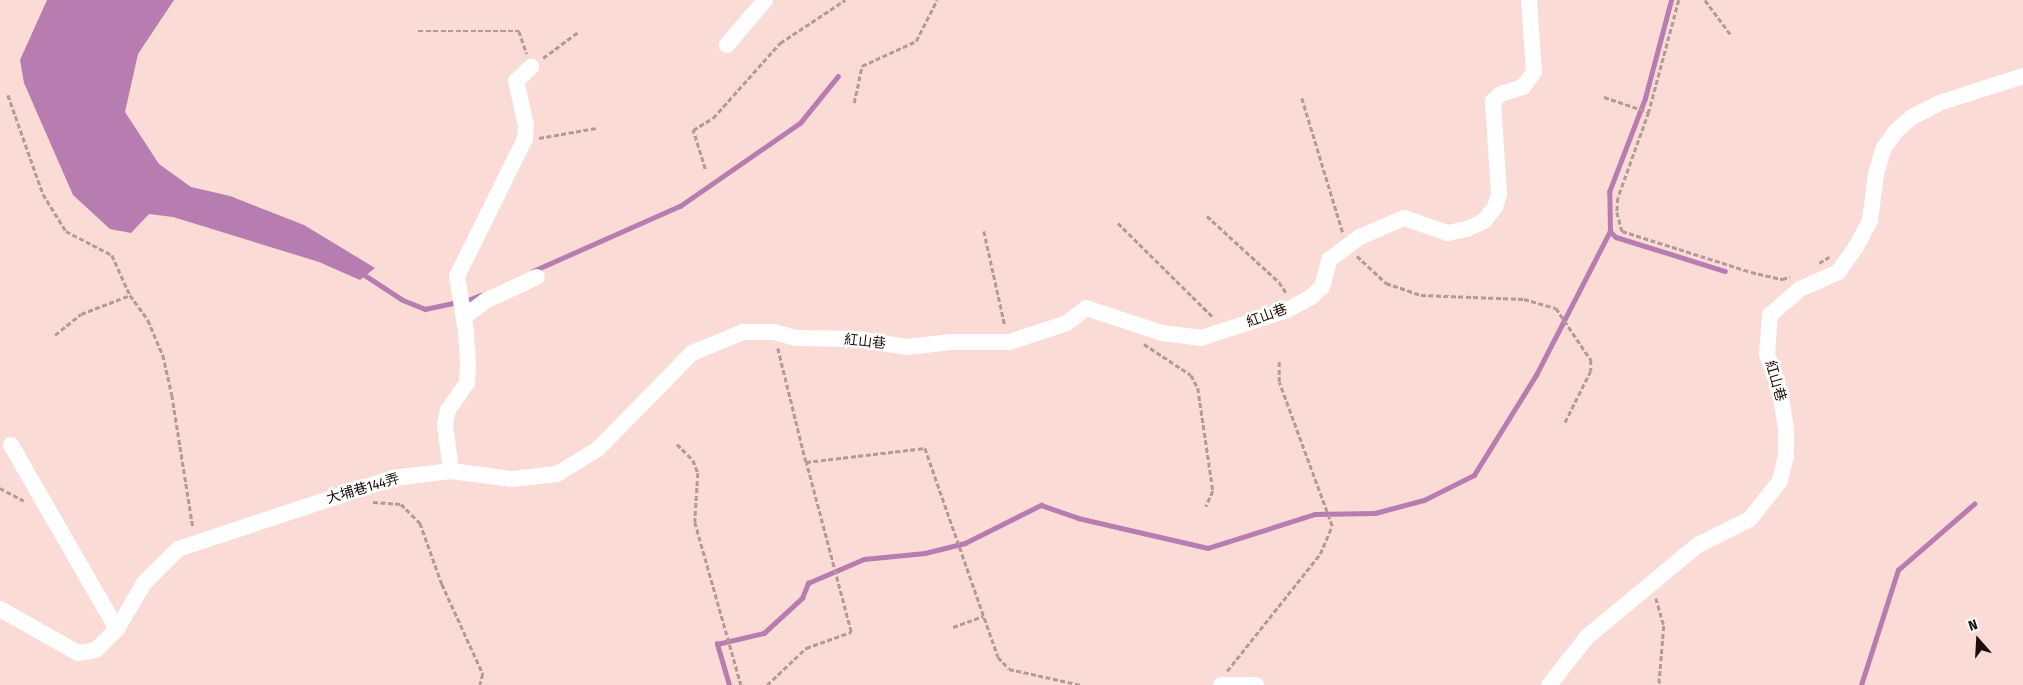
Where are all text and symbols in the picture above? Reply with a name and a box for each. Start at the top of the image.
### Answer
street label: 紅山巷 [1244,301,1290,331]
street label: 紅山巷 [843,331,887,353]
street label: 紅山巷 [1761,358,1789,404]
street label: 大埔巷144弄 [325,471,401,507]
north arrow [1953,615,2003,665]
text: N [1966,616,1980,635]

